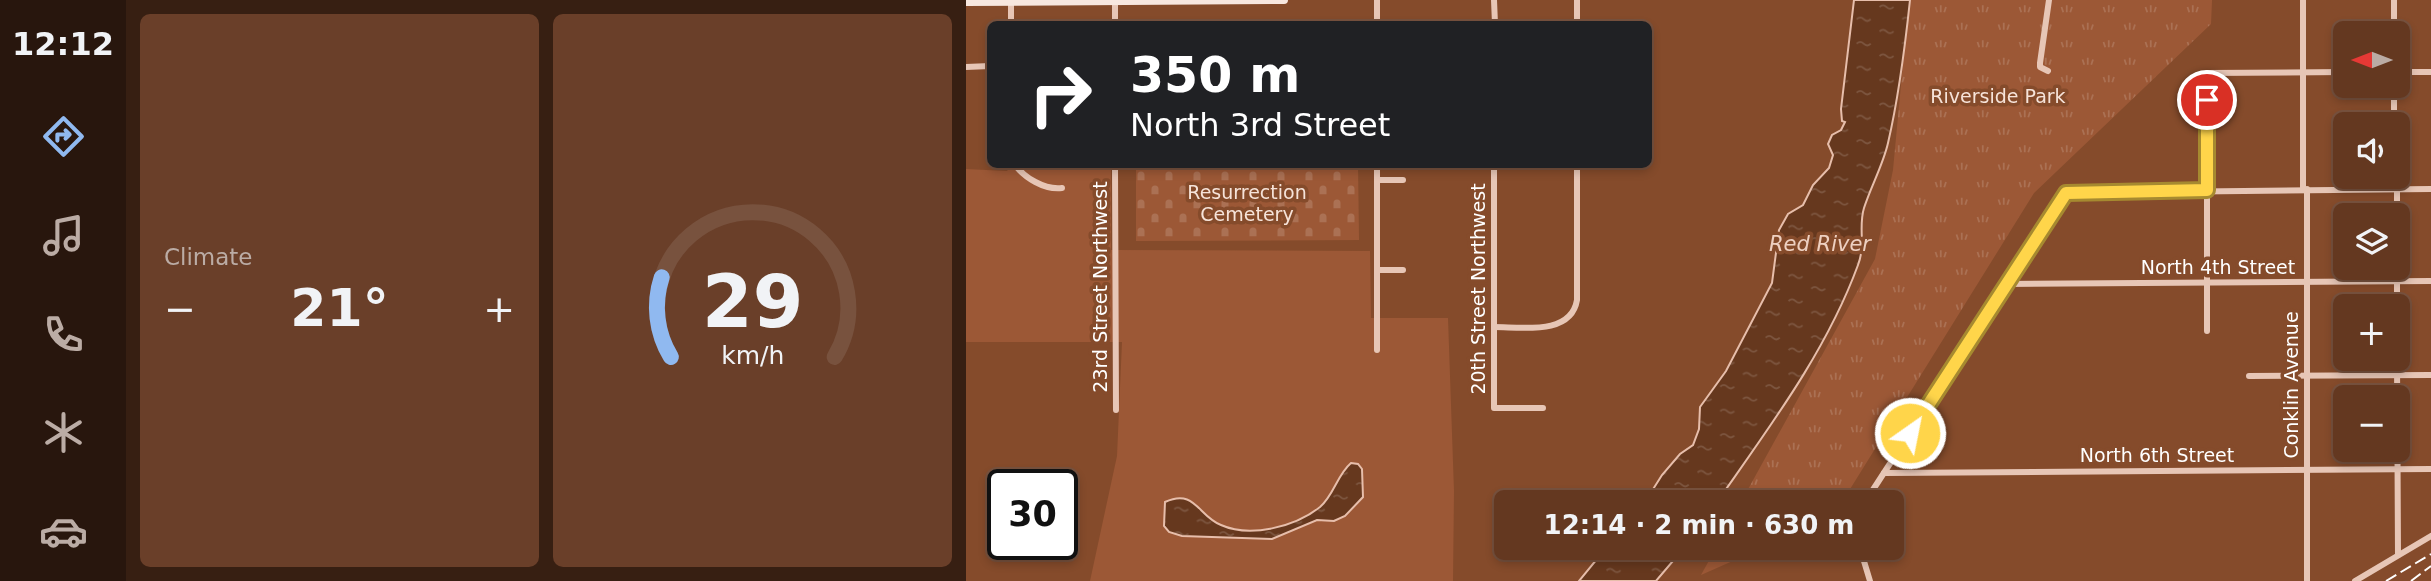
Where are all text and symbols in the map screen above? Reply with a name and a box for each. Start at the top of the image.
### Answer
north arrow [2333,21,2410,98]
map controls [2333,21,2410,462]
text: 12:12 [12,25,114,63]
text: 350 m [1130,47,1300,104]
icon: right [1015,49,1106,140]
pin [2177,70,2237,130]
icon: arrive [2188,81,2226,119]
park label: Riverside Park [1930,85,2066,107]
text: North 3rd Street [1130,106,1390,144]
icon: directions [39,112,88,161]
button: sound [2333,112,2410,189]
street label: 23rd Street Northwest [1089,181,1111,393]
park label: Resurrection Cemetery [1187,181,1307,225]
street label: 20th Street Northwest [1467,183,1489,395]
button: layers [2333,203,2410,280]
icon: music [39,211,88,260]
water label: Red River [1769,232,1872,256]
text: Climate [164,244,253,270]
street label: North 4th Street [2141,256,2295,278]
text: 29 [702,259,803,344]
text: 21° [290,278,389,338]
text: − [164,287,196,331]
text: + [483,287,515,331]
button: + [2333,294,2410,371]
icon: phone [39,310,88,359]
street label: Conklin Avenue [2280,311,2302,459]
text: km/h [721,340,784,369]
button: − [2333,385,2410,462]
position arrow [1873,396,1947,470]
icon: climate [39,408,88,457]
street label: North 6th Street [2080,444,2234,466]
speed limit sign: 30 [987,469,1078,560]
icon: car [39,507,88,556]
text: 12:14 · 2 min · 630 m [1544,510,1854,540]

